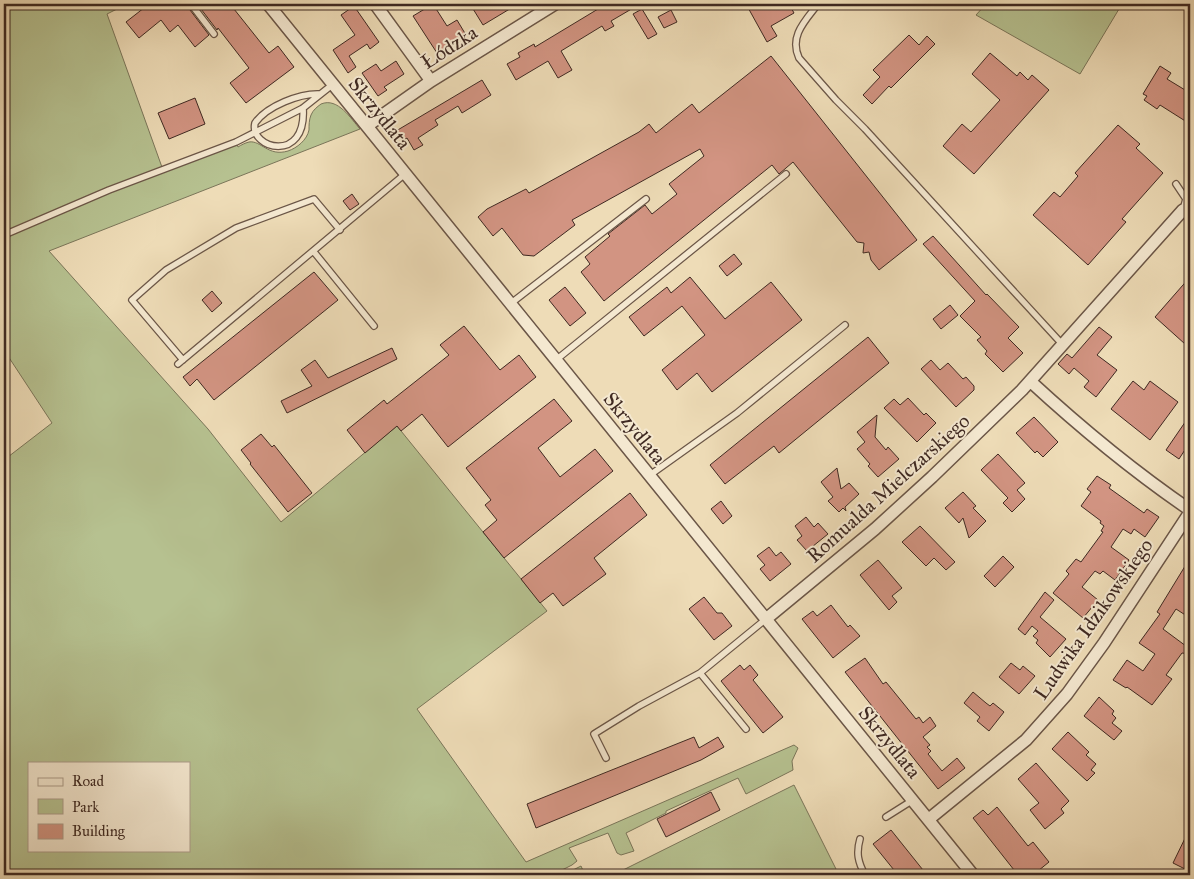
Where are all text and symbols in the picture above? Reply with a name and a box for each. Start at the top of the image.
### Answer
street label: Łódzka [416,20,482,74]
street label: Skrzydlata [344,72,417,154]
street label: Skrzydlata [599,387,672,469]
street label: Romualda Mielczarskiego [802,408,975,568]
street label: Ludwika Idzikowskiego [1028,534,1158,705]
street label: Skrzydlata [854,701,927,783]
legend [28,762,190,852]
text: Road [72,772,104,790]
text: Park [72,798,99,816]
text: Building [72,822,126,840]

